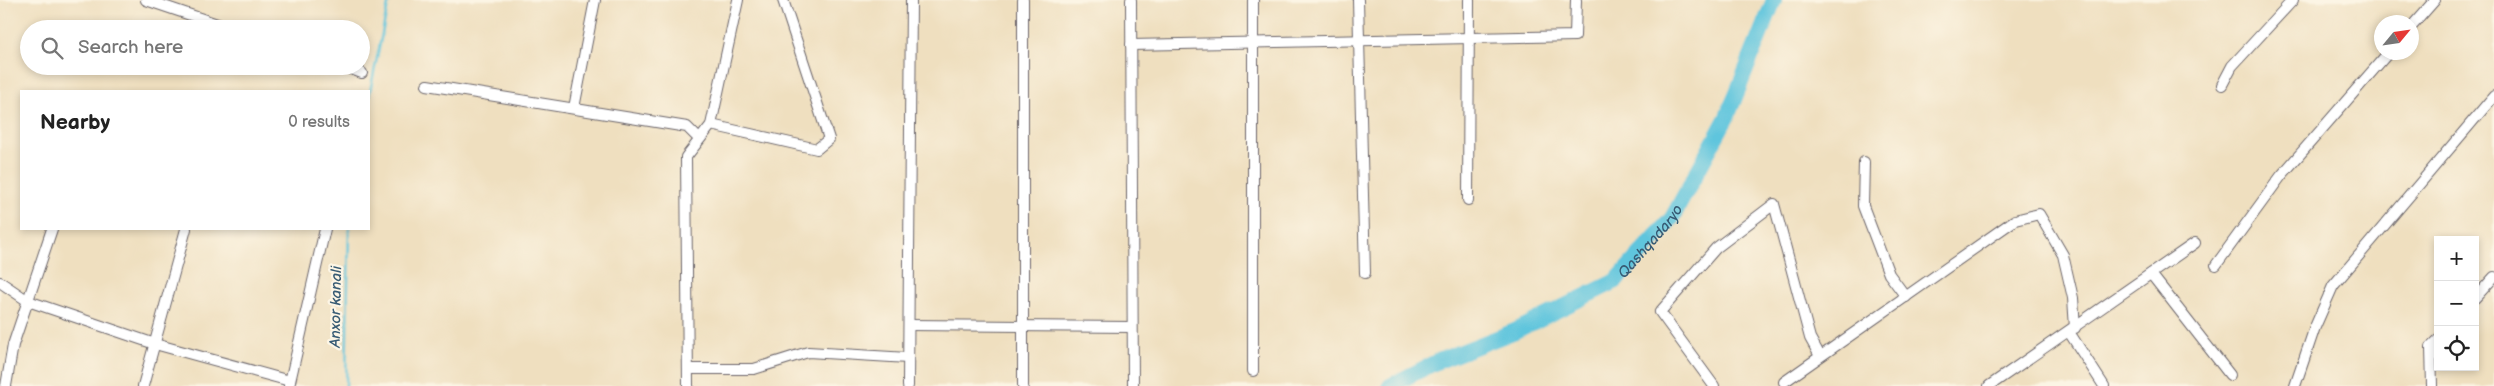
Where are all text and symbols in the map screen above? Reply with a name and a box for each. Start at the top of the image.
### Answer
north arrow [2374,15,2419,60]
search box [20,20,370,75]
icon: search [38,34,66,62]
text: Search here [78,36,183,59]
text: Nearby [40,110,110,135]
text: 0 results [288,113,350,132]
water label: Qashqadaryo [1613,201,1687,282]
map controls [2434,236,2479,371]
button: + [2434,236,2479,281]
water label: Anxor kanali [326,265,346,349]
button: − [2434,281,2479,326]
button: locate [2434,326,2479,371]

